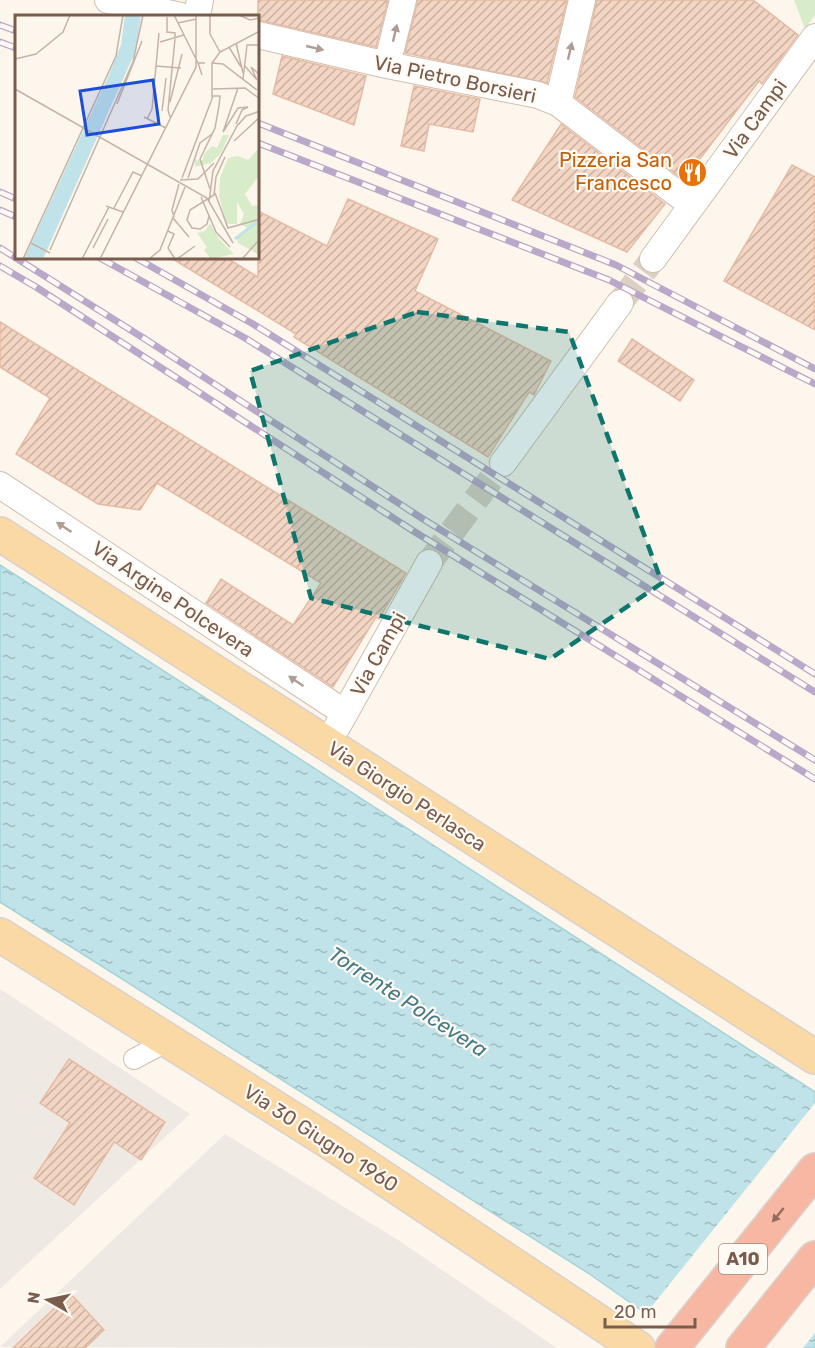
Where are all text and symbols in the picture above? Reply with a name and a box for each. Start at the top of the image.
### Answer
inset map [15,15,260,260]
one-way arrow [390,23,400,42]
one-way arrow [566,42,575,61]
one-way arrow [306,44,325,53]
street label: Via Pietro Borsieri [372,50,538,108]
street label: Via Campi [718,74,792,164]
place label: Pizzeria San Francesco [559,148,672,195]
restaurant icon: Pizzeria San Francesco [677,156,709,188]
one-way arrow [56,522,72,533]
street label: Via Argine Polcevera [87,536,259,662]
street label: Via Campi [345,608,411,700]
one-way arrow [288,676,304,687]
street label: Via Giorgio Perlasca [323,736,491,856]
water label: Torrente Polcevera [324,941,492,1062]
street label: Via 30 Giugno 1960 [239,1079,403,1197]
one-way arrow [773,1208,785,1223]
road number: A10 [719,1244,767,1274]
north arrow [18,1270,78,1330]
text: N [23,1291,44,1305]
scale bar [605,1291,695,1329]
text: 20 m [614,1301,656,1323]

